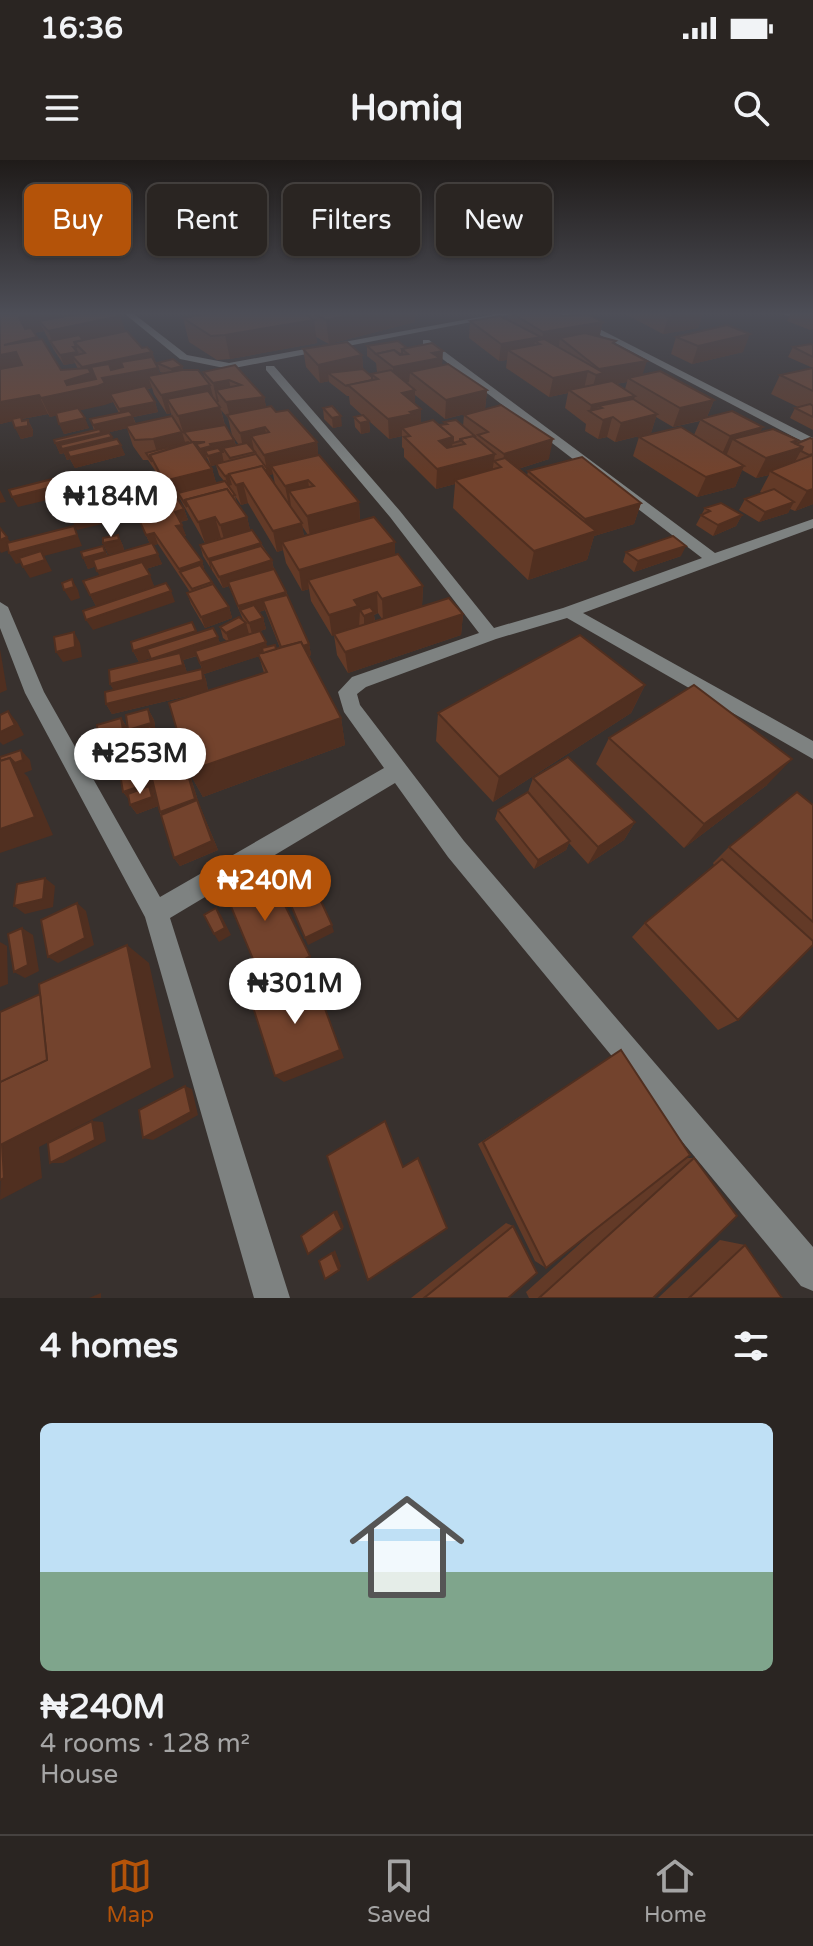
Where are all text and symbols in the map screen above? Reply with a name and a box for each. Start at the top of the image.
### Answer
text: 16:36 [40,10,123,47]
icon: menu [40,86,84,130]
icon: search [729,86,773,130]
text: Homiq [350,87,463,130]
chip: Buy [24,184,131,256]
chip: Rent [147,184,267,256]
chip: Filters [283,184,420,256]
chip: New [436,184,552,256]
pin: ₦184M [55,471,167,539]
text: ₦184M [63,481,159,512]
pin: ₦253M [84,728,196,796]
text: ₦253M [92,738,188,769]
pin: ₦240M [209,855,321,923]
text: ₦240M [217,865,313,896]
pin: ₦301M [239,958,351,1026]
text: ₦301M [247,968,343,999]
icon: filters [729,1324,773,1368]
text: 4 homes [40,1326,178,1367]
icon: home [335,1475,479,1619]
text: ₦240M [40,1687,165,1728]
text: 4 rooms · 128 m² [40,1728,250,1759]
text: House [40,1759,118,1790]
tab: Map [107,1854,154,1928]
tab: Saved [367,1854,431,1928]
tab: Home [644,1854,706,1928]

